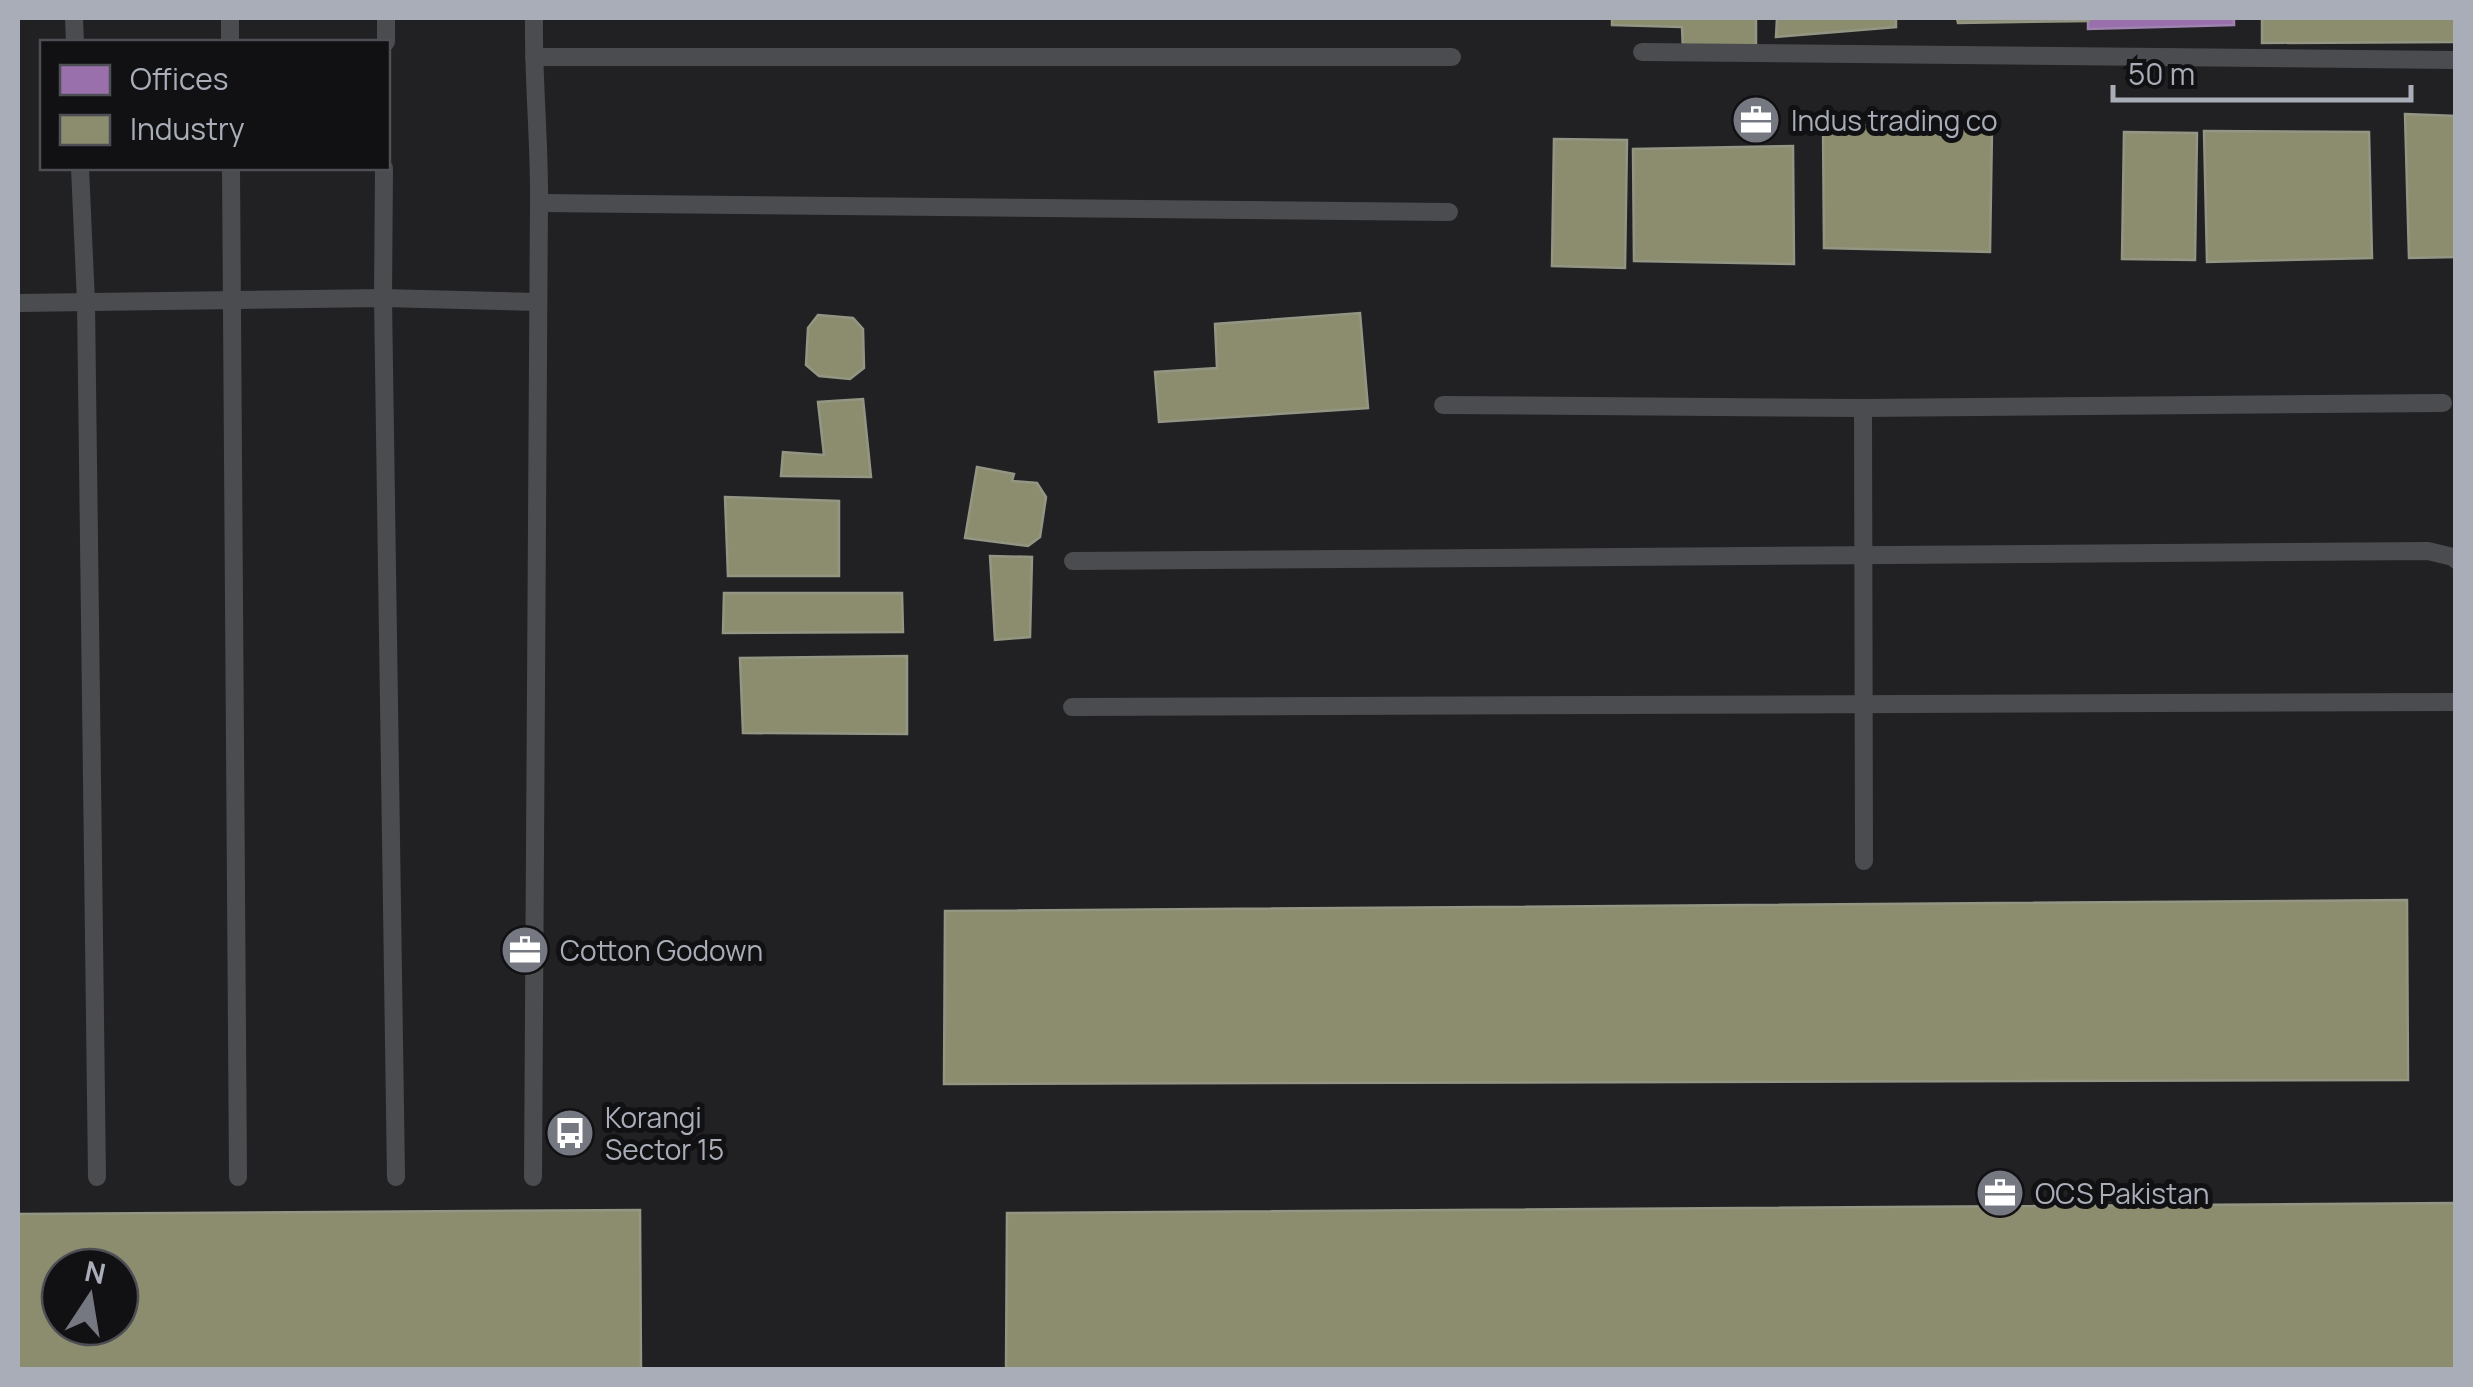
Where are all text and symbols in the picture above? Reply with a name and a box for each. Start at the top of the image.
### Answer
legend [40,40,390,170]
scale bar [2113,40,2410,102]
text: 50 m [2128,53,2195,94]
text: Offices [130,58,228,99]
office icon: Indus trading co [1730,94,1782,146]
place label: Indus trading co [1791,101,1997,139]
text: Industry [130,108,245,149]
office icon: Cotton Godown [499,924,551,976]
place label: Cotton Godown [560,931,763,969]
place label: Korangi Sector 15 [605,1098,724,1168]
bus stop icon: Korangi Sector 15 [544,1107,596,1159]
office icon: OCS Pakistan [1974,1167,2026,1219]
place label: OCS Pakistan [2035,1174,2209,1212]
north arrow [40,1247,140,1347]
text: N [82,1251,109,1292]

